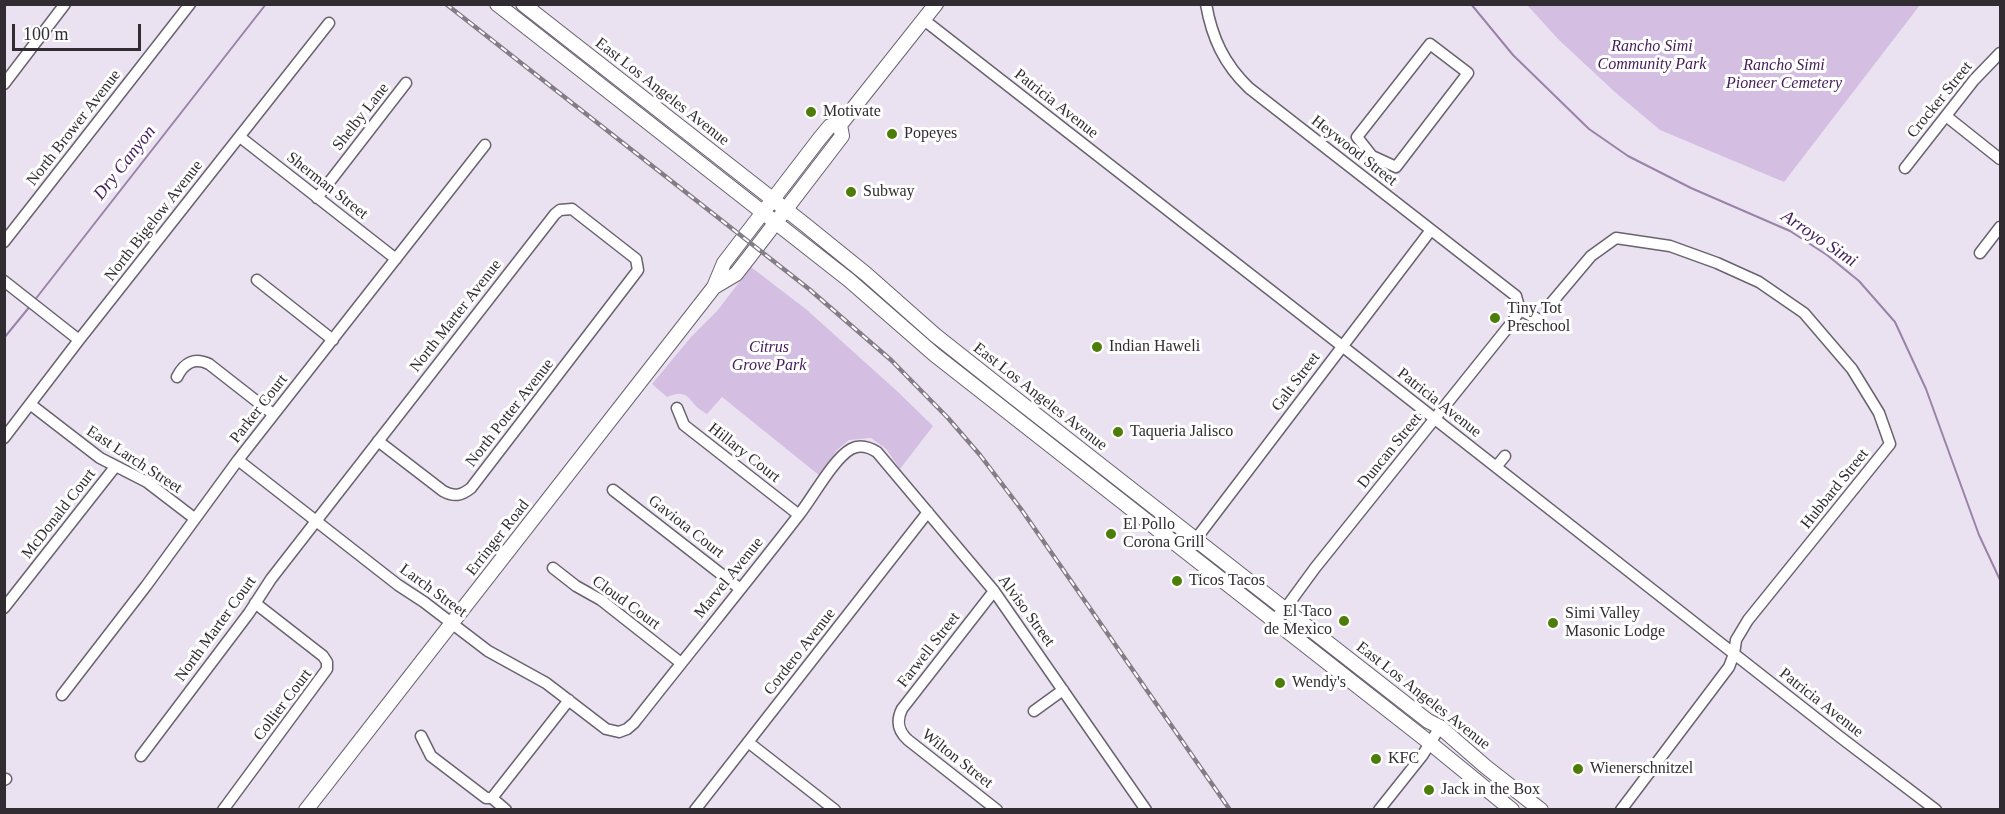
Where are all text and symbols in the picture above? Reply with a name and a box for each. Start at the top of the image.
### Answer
scale bar [15,12,144,50]
text: 100 m [23,24,69,44]
street label: East Los Angeles Avenue [591,34,733,150]
park label: Rancho Simi Community Park [1598,37,1706,75]
park label: Rancho Simi Pioneer Cemetery [1726,56,1842,94]
street label: Crocker Street [1903,58,1977,142]
street label: Patricia Avenue [1010,65,1102,143]
street label: North Brower Avenue [23,66,125,190]
street label: Shelby Lane [329,79,393,155]
place label: Motivate [823,102,881,122]
marker: Motivate [804,105,818,119]
street label: Heywood Street [1307,112,1401,190]
water label: Dry Canyon [89,121,161,205]
place label: Popeyes [904,124,957,144]
marker: Popeyes [885,127,899,141]
street label: Sherman Street [282,148,372,224]
street label: North Bigelow Avenue [101,157,207,285]
place label: Subway [863,182,915,202]
marker: Subway [844,185,858,199]
water label: Arroyo Simi [1777,206,1861,272]
street label: North Marter Avenue [406,256,506,376]
place label: Tiny Tot Preschool [1507,299,1570,337]
marker: Tiny Tot Preschool [1488,311,1502,325]
place label: Indian Haweli [1109,337,1200,357]
park label: Citrus Grove Park [732,338,806,376]
street label: East Los Angeles Avenue [969,339,1111,455]
marker: Indian Haweli [1090,340,1104,354]
street label: Galt Street [1268,349,1324,415]
street label: North Potter Avenue [462,355,558,471]
street label: Patricia Avenue [1393,364,1485,442]
street label: Parker Court [226,371,292,447]
street label: Duncan Street [1354,410,1426,492]
street label: Hillary Court [704,419,784,487]
street label: East Larch Street [83,422,185,498]
place label: Taqueria Jalisco [1130,422,1233,442]
marker: Taqueria Jalisco [1111,425,1125,439]
street label: Hubbard Street [1797,445,1873,533]
street label: McDonald Court [18,465,100,563]
street label: Gaviota Court [644,491,728,563]
street label: Erringer Road [462,496,534,580]
place label: El Pollo Corona Grill [1123,515,1204,553]
marker: El Pollo Corona Grill [1104,527,1118,541]
street label: Marvel Avenue [690,534,768,622]
street label: Larch Street [396,560,470,622]
street label: Alviso Street [994,571,1058,651]
place label: Ticos Tacos [1189,571,1265,591]
street label: Cloud Court [588,572,664,634]
street label: North Marter Court [171,573,261,685]
marker: Ticos Tacos [1170,574,1184,588]
place label: El Taco de Mexico [1264,602,1332,640]
place label: Simi Valley Masonic Lodge [1565,604,1665,642]
street label: Cordero Avenue [760,605,840,699]
street label: Farwell Street [894,609,964,691]
marker: El Taco de Mexico [1337,614,1351,628]
marker: Simi Valley Masonic Lodge [1546,616,1560,630]
street label: East Los Angeles Avenue [1352,638,1494,754]
street label: Patricia Avenue [1775,664,1867,742]
street label: Collier Court [250,665,316,745]
place label: Wendy's [1292,673,1346,693]
marker: Wendy's [1273,676,1287,690]
street label: Wilton Street [918,725,996,793]
place label: KFC [1388,749,1419,769]
marker: KFC [1369,752,1383,766]
place label: Wienerschnitzel [1590,759,1693,779]
marker: Wienerschnitzel [1571,762,1585,776]
place label: Jack in the Box [1441,780,1540,800]
marker: Jack in the Box [1422,783,1436,797]

